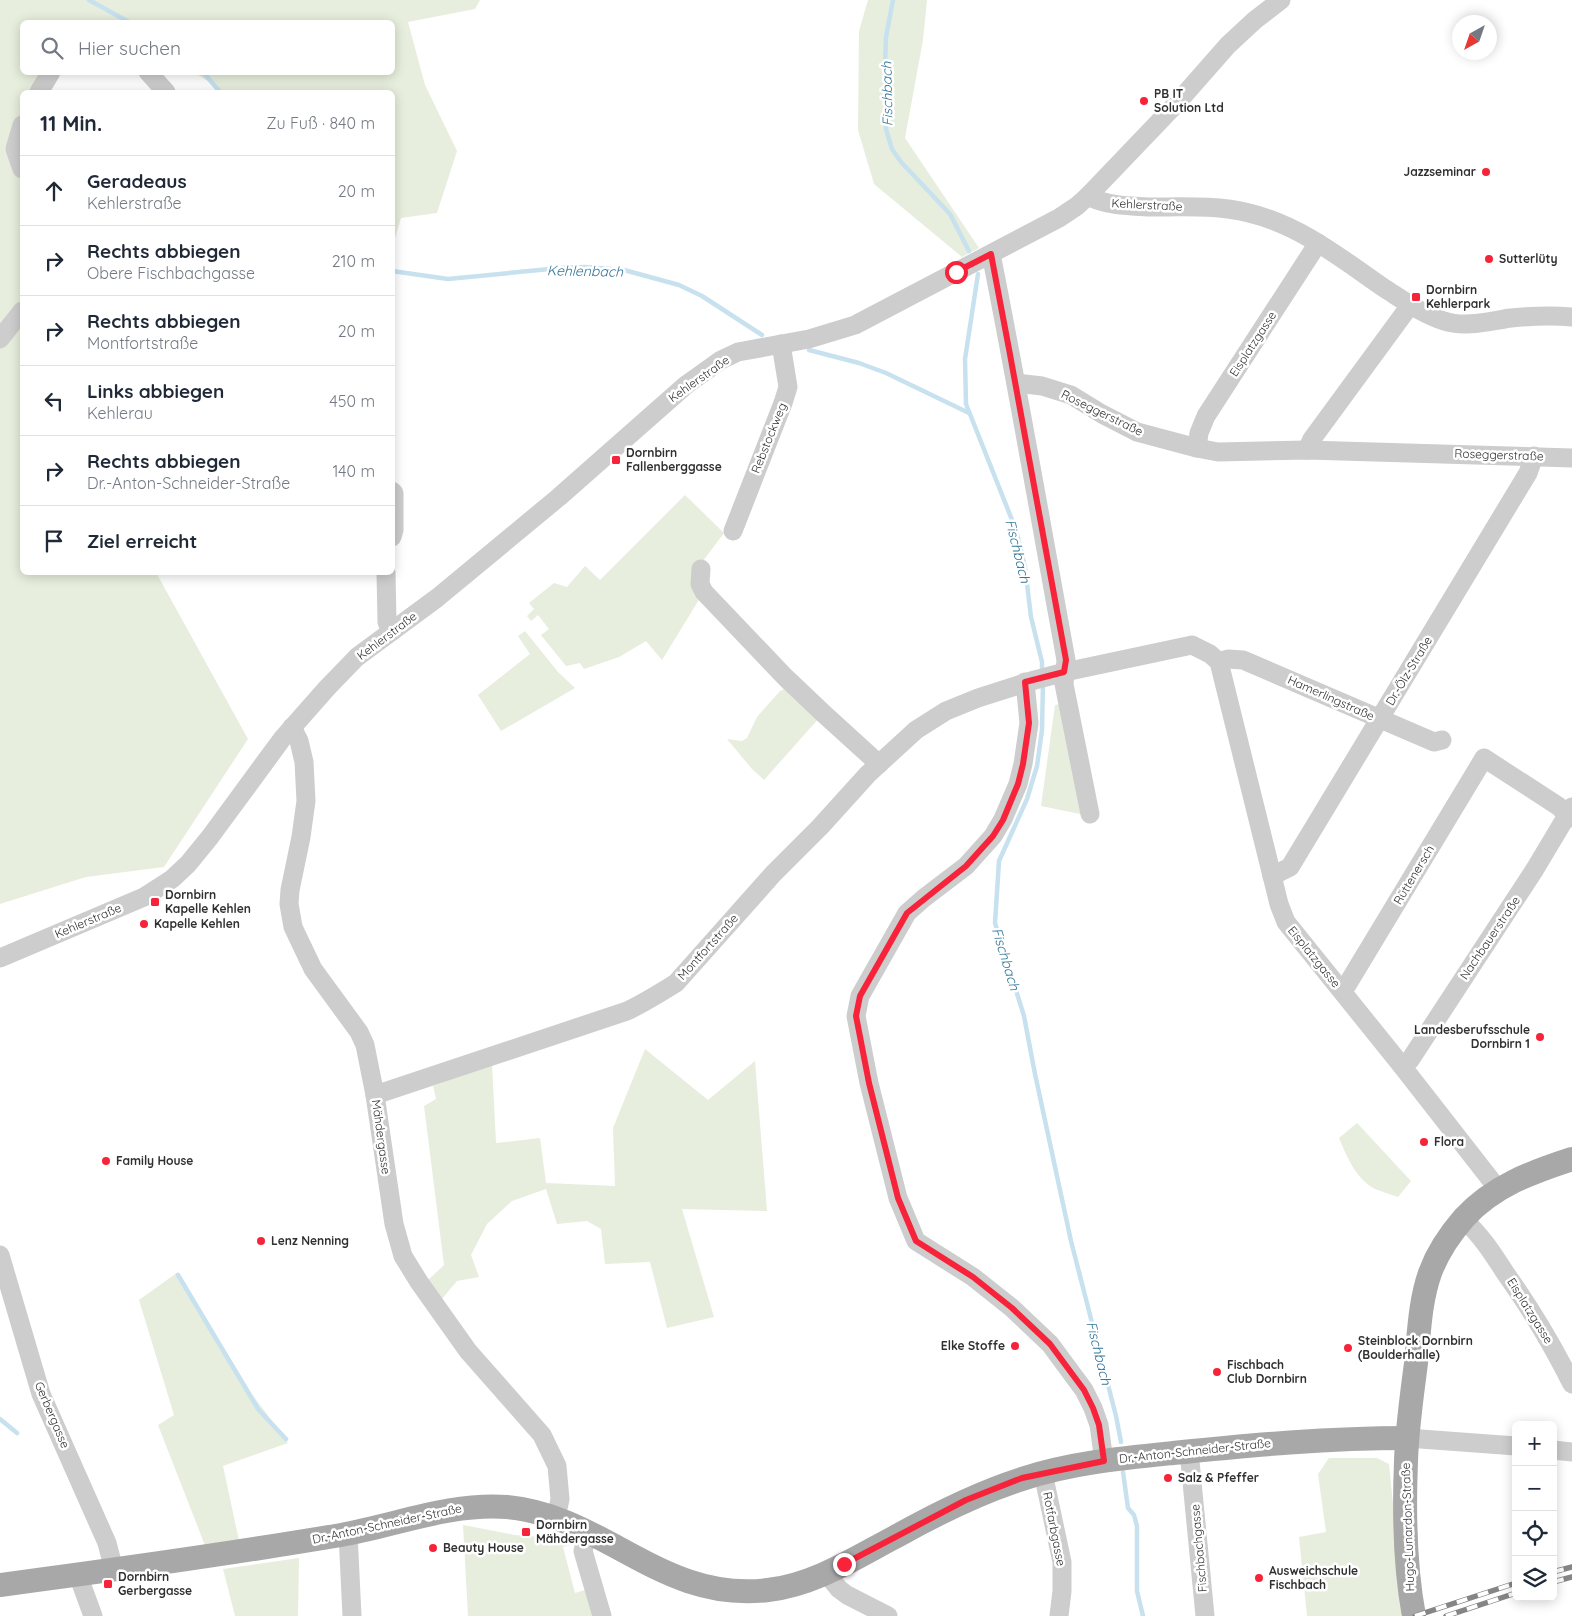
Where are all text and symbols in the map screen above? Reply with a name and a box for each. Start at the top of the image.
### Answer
north arrow [1452,15,1497,60]
search box [20,20,395,75]
icon: search [38,34,66,62]
text: Hier suchen [78,36,181,60]
water label: Fischbach [877,60,897,127]
place label: PB IT Solution Ltd [1154,86,1224,115]
marker: PB IT Solution Ltd [1138,95,1150,107]
text: 11 Min. [40,110,102,136]
text: Zu Fuß · 840 m [266,113,375,133]
place label: Jazzseminar [1404,164,1476,179]
marker: Jazzseminar [1480,166,1492,178]
text: Geradeaus [87,169,187,193]
icon: ahead [40,177,68,205]
text: 20 m [338,181,375,201]
text: Kehlerstraße [87,193,182,213]
street label: Kehlerstraße [1111,195,1183,214]
text: Rechts abbiegen [87,239,240,263]
icon: right [40,247,68,275]
text: 210 m [332,251,375,271]
place label: Sutterlüty [1499,251,1557,266]
marker: Sutterlüty [1483,253,1495,265]
water label: Kehlenbach [547,261,624,281]
route start [945,261,968,284]
text: Obere Fischbachgasse [87,263,255,283]
place label: Dornbirn Kehlerpark [1426,282,1490,311]
marker: Dornbirn Kehlerpark [1410,291,1422,303]
street label: Eisplatzgasse [1226,308,1279,379]
text: Rechts abbiegen [87,309,240,333]
icon: right [40,317,68,345]
text: 20 m [338,321,375,341]
text: Montfortstraße [87,333,198,353]
street label: Kehlerstraße [665,352,732,405]
text: Links abbiegen [87,379,224,403]
street label: Roseggerstraße [1059,386,1146,439]
icon: left [40,387,68,415]
text: 450 m [329,391,375,411]
street label: Rebstockweg [748,400,789,475]
text: Kehlerau [87,403,153,423]
place label: Dornbirn Fallenberggasse [626,445,722,474]
street label: Roseggerstraße [1454,445,1544,464]
text: Rechts abbiegen [87,449,240,473]
marker: Dornbirn Fallenberggasse [610,454,622,466]
icon: right [40,457,68,485]
text: 140 m [332,461,375,481]
text: Dr.-Anton-Schneider-Straße [87,473,290,493]
water label: Fischbach [1001,517,1035,586]
icon: arrive [40,527,68,555]
text: Ziel erreicht [87,529,197,553]
street label: Kehlerstraße [354,608,420,663]
street label: Dr.-Ölz-Straße [1382,633,1435,708]
street label: Hamerlingstraße [1285,672,1377,723]
street label: Rüttenersch [1390,842,1437,907]
place label: Dornbirn Kapelle Kehlen [165,887,251,916]
street label: Nachbauerstraße [1456,893,1523,982]
marker: Dornbirn Kapelle Kehlen [149,896,161,908]
street label: Kehlerstraße [52,900,124,941]
street label: Montfortstraße [674,910,741,983]
place label: Kapelle Kehlen [154,916,240,931]
marker: Kapelle Kehlen [138,918,150,930]
street label: Eisplatzgasse [1285,923,1344,991]
water label: Fischbach [988,925,1024,994]
place label: Landesberufsschule Dornbirn 1 [1414,1022,1530,1051]
marker: Landesberufsschule Dornbirn 1 [1534,1031,1546,1043]
street label: Mähdergasse [369,1099,394,1175]
place label: Flora [1434,1134,1464,1149]
marker: Flora [1418,1136,1430,1148]
place label: Family House [116,1153,193,1168]
marker: Family House [100,1155,112,1167]
place label: Lenz Nenning [271,1233,349,1248]
marker: Lenz Nenning [255,1235,267,1247]
street label: Eisplatzgasse [1504,1275,1557,1347]
water label: Fischbach [1082,1319,1116,1388]
place label: Steinblock Dornbirn (Boulderhalle) [1358,1333,1473,1362]
place label: Elke Stoffe [941,1338,1005,1353]
marker: Elke Stoffe [1009,1340,1021,1352]
marker: Steinblock Dornbirn (Boulderhalle) [1342,1342,1354,1354]
place label: Fischbach Club Dornbirn [1227,1357,1307,1386]
marker: Fischbach Club Dornbirn [1211,1366,1223,1378]
street label: Gerbergasse [32,1379,73,1451]
map controls [1512,1421,1557,1601]
button: + [1512,1421,1557,1466]
street label: Dr.-Anton-Schneider-Straße [1118,1435,1272,1466]
street label: Hugo-Lunardon-Straße [1398,1462,1417,1592]
button: − [1512,1466,1557,1511]
place label: Salz & Pfeffer [1178,1470,1259,1485]
marker: Salz & Pfeffer [1162,1472,1174,1484]
street label: Rotfarbgasse [1040,1491,1069,1567]
street label: Dr.-Anton-Schneider-Straße [311,1500,463,1547]
street label: Fischbachgasse [1187,1503,1210,1593]
button: locate [1512,1511,1557,1556]
place label: Dornbirn Mähdergasse [536,1517,614,1546]
marker: Dornbirn Mähdergasse [520,1526,532,1538]
place label: Beauty House [443,1540,524,1555]
marker: Beauty House [427,1542,439,1554]
route end [833,1553,856,1576]
button: layers [1512,1556,1557,1601]
place label: Ausweichschule Fischbach [1269,1563,1358,1592]
place label: Dornbirn Gerbergasse [118,1569,192,1598]
marker: Ausweichschule Fischbach [1253,1572,1265,1584]
marker: Dornbirn Gerbergasse [102,1578,114,1590]

